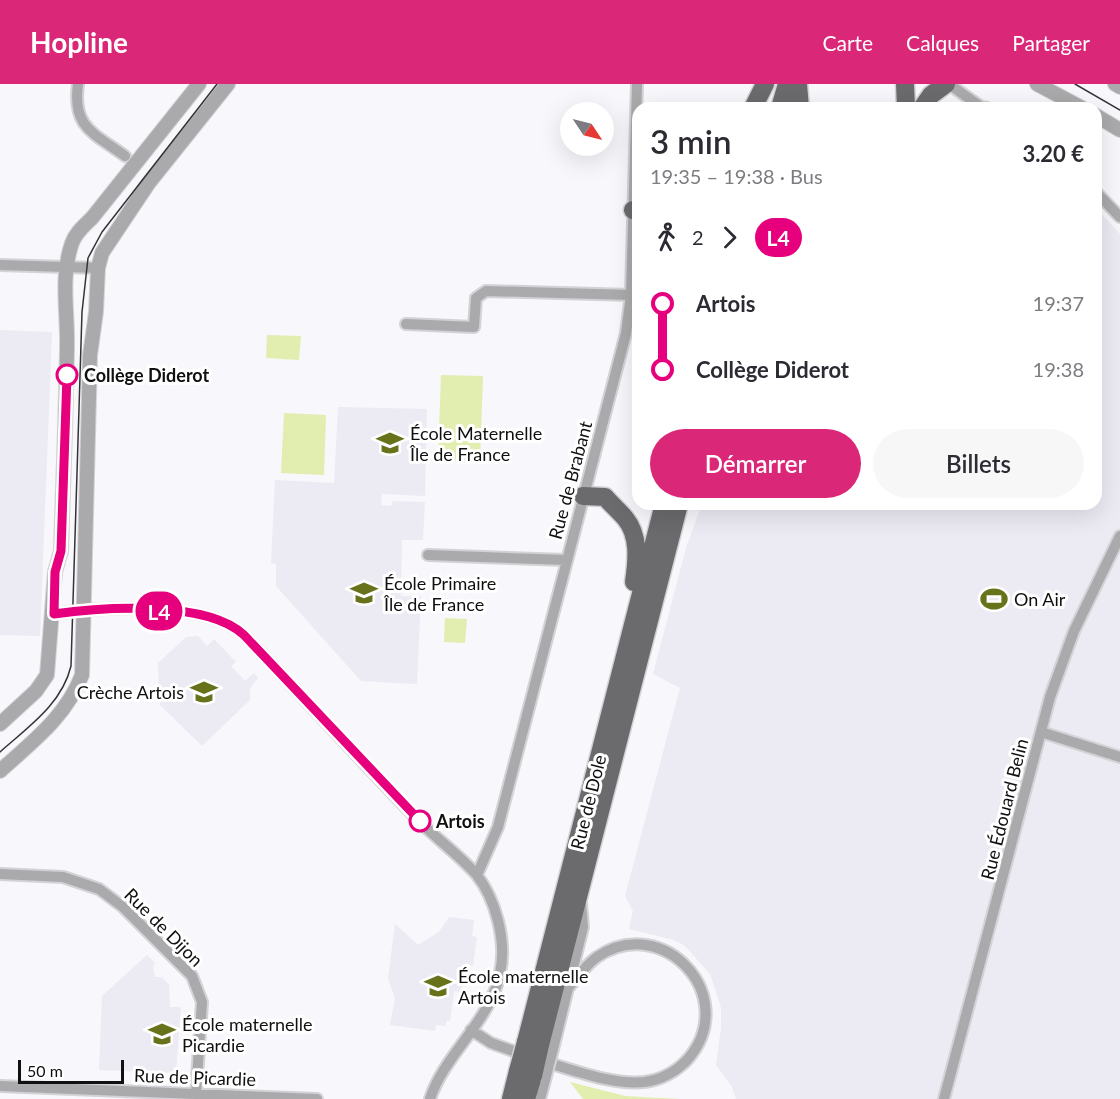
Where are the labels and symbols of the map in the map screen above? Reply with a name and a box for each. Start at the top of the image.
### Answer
north arrow [560,102,614,156]
marker: Collège Diderot [56,364,78,386]
place label: Collège Diderot [84,364,209,386]
street label: Rue de Brabant [544,418,596,542]
place label: École Maternelle Île de France [409,422,542,465]
school or university icon: École Maternelle Île de France [375,428,405,458]
place label: École Primaire Île de France [383,572,496,615]
school or university icon: École Primaire Île de France [349,578,379,608]
sports icon: On Air [979,584,1009,614]
place label: On Air [1014,588,1066,610]
line badge: L4 [132,592,186,630]
school or university icon: Crèche Artois [189,677,219,707]
place label: Crèche Artois [77,681,184,703]
street label: Rue Édouard Belin [976,736,1032,882]
street label: Rue de Dole [566,752,610,852]
marker: Artois [409,810,431,832]
place label: Artois [435,810,485,832]
street label: Rue de Dijon [120,883,208,971]
place label: École maternelle Artois [458,965,589,1008]
school or university icon: École maternelle Artois [423,971,453,1001]
place label: École maternelle Picardie [182,1013,313,1056]
school or university icon: École maternelle Picardie [147,1019,177,1049]
scale bar [18,1057,124,1084]
street label: Rue de Picardie [134,1064,256,1090]

